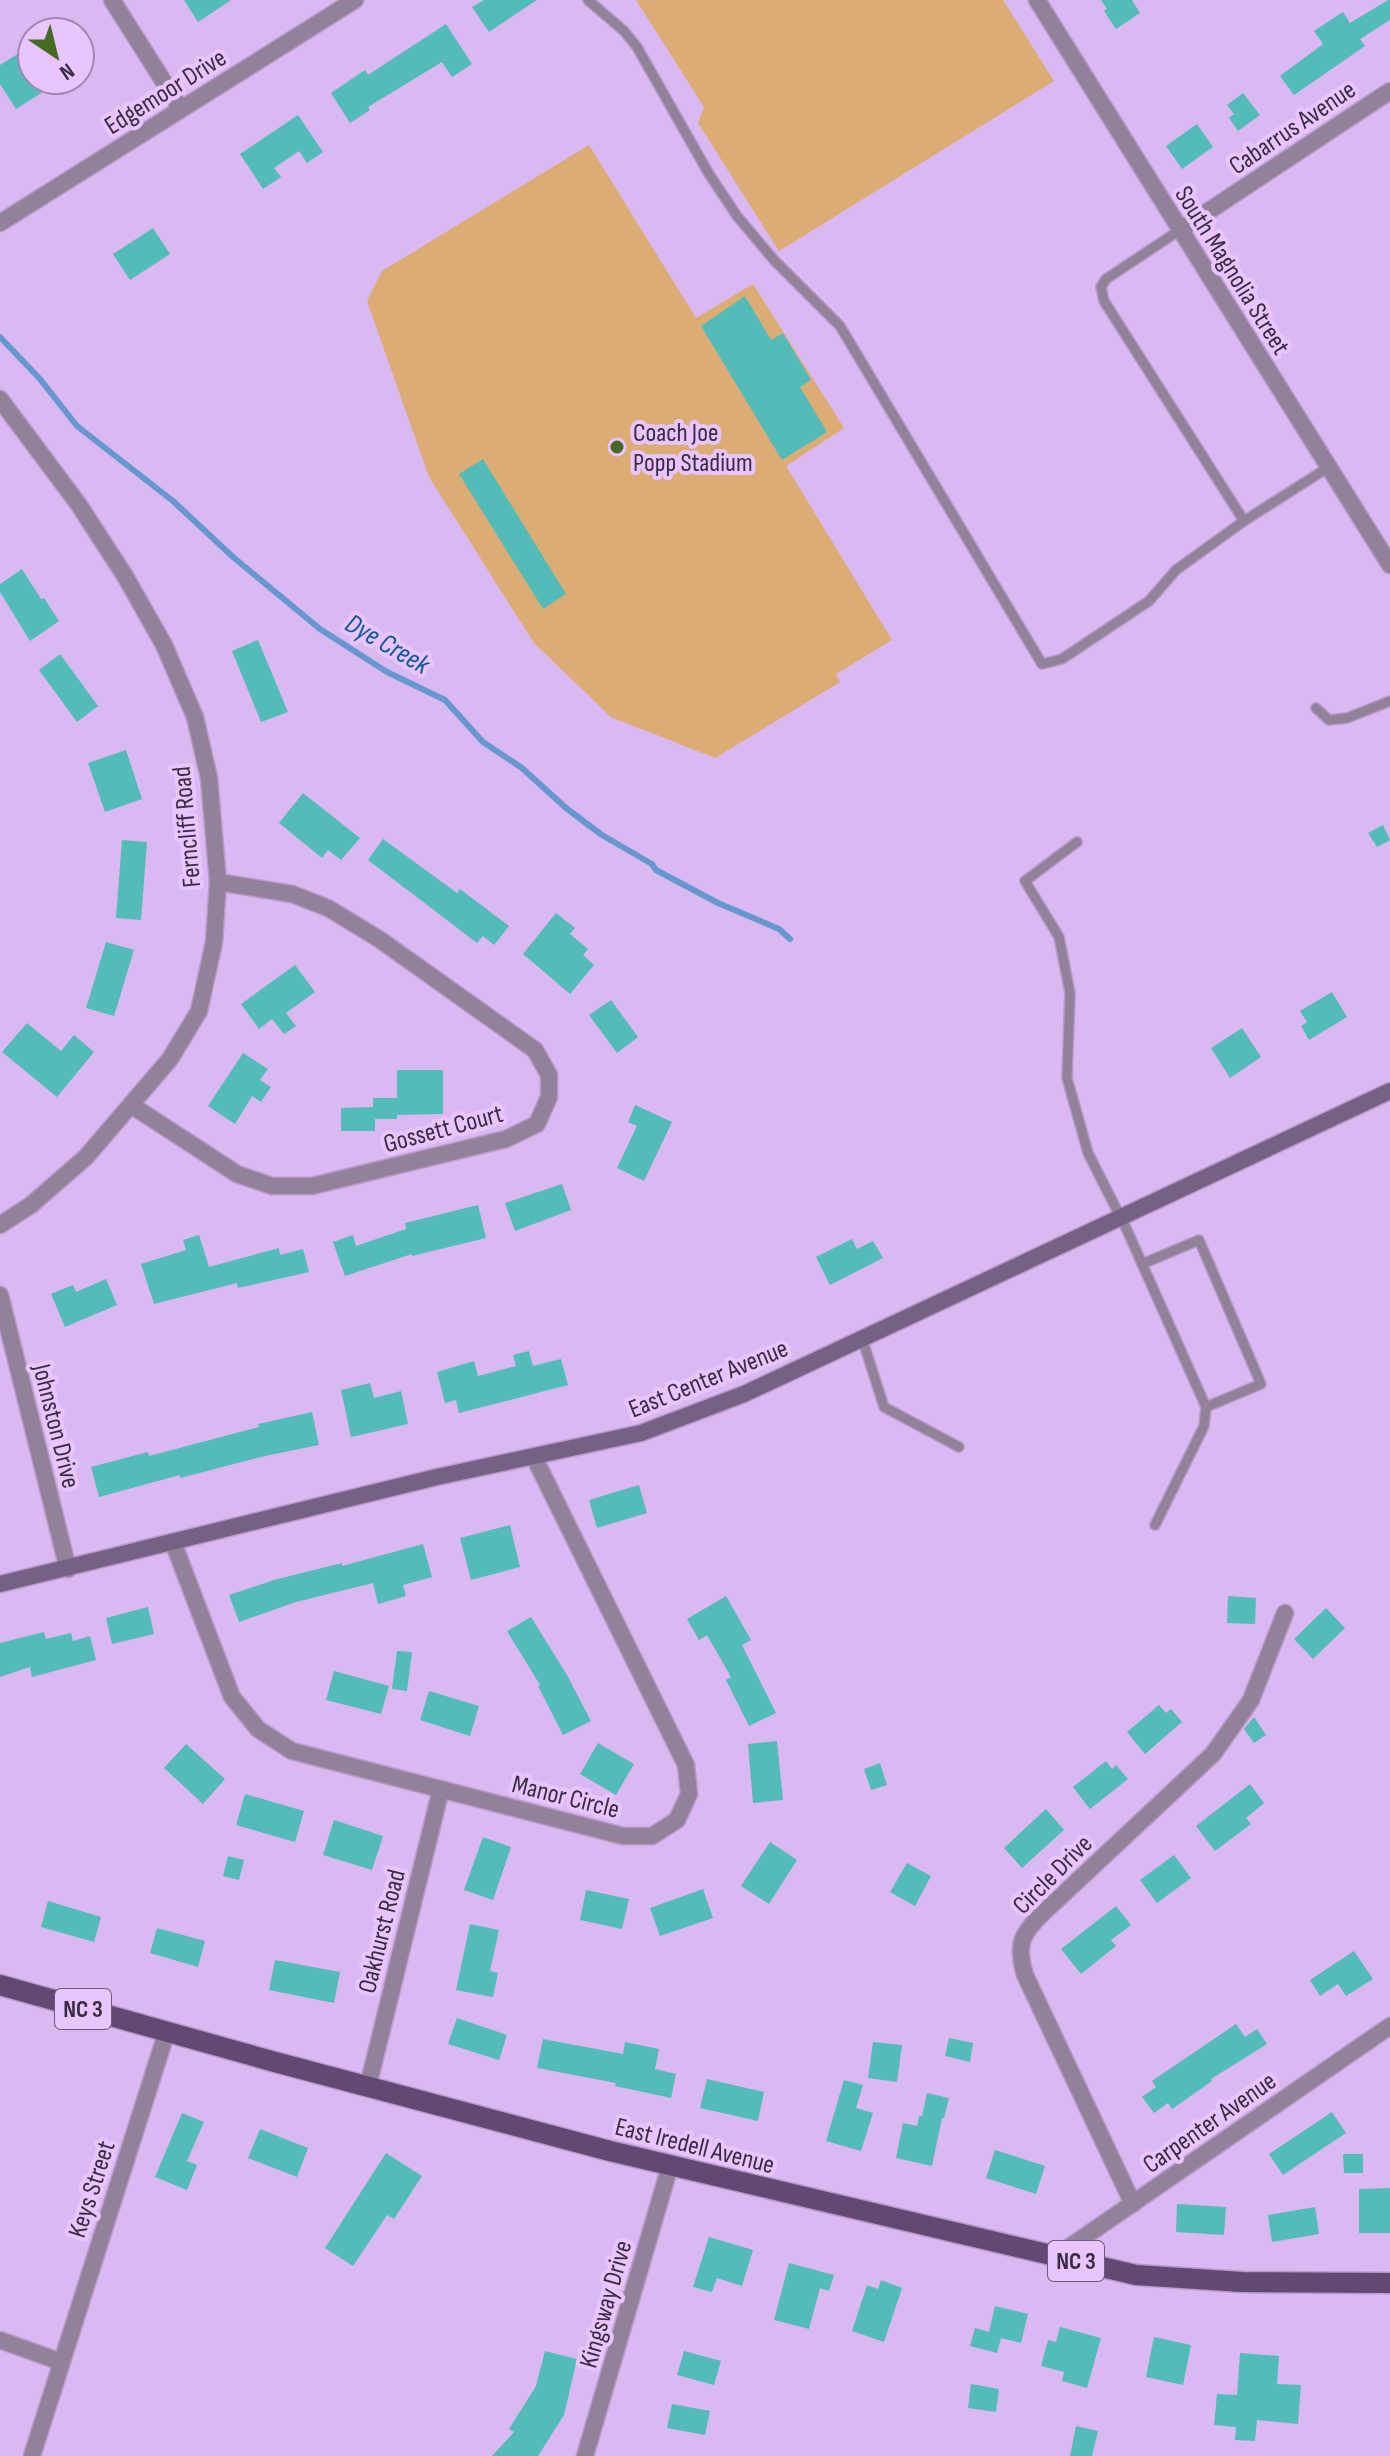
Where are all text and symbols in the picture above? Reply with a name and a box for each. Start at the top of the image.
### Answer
north arrow [16,16,96,96]
street label: Edgemoor Drive [99,43,232,142]
text: N [54,57,79,86]
street label: Cabarrus Avenue [1224,75,1362,182]
street label: South Magnolia Street [1167,181,1296,361]
place label: Coach Joe Popp Stadium [633,418,753,479]
marker: Coach Joe Popp Stadium [608,438,626,456]
water label: Dye Creek [339,607,437,682]
street label: Ferncliff Road [167,765,208,889]
street label: Gossett Court [380,1099,507,1160]
street label: East Center Avenue [624,1333,793,1425]
street label: Johnston Drive [25,1360,86,1492]
street label: Manor Circle [509,1769,622,1826]
street label: Circle Drive [1007,1829,1099,1921]
street label: Oakhurst Road [352,1866,413,1996]
road number: NC 3 [55,1989,111,2029]
street label: Carpenter Avenue [1137,2066,1282,2181]
street label: East Iredell Avenue [612,2112,778,2181]
street label: Keys Street [62,2137,123,2242]
street label: Kingsway Drive [573,2237,639,2372]
road number: NC 3 [1048,2241,1104,2281]

